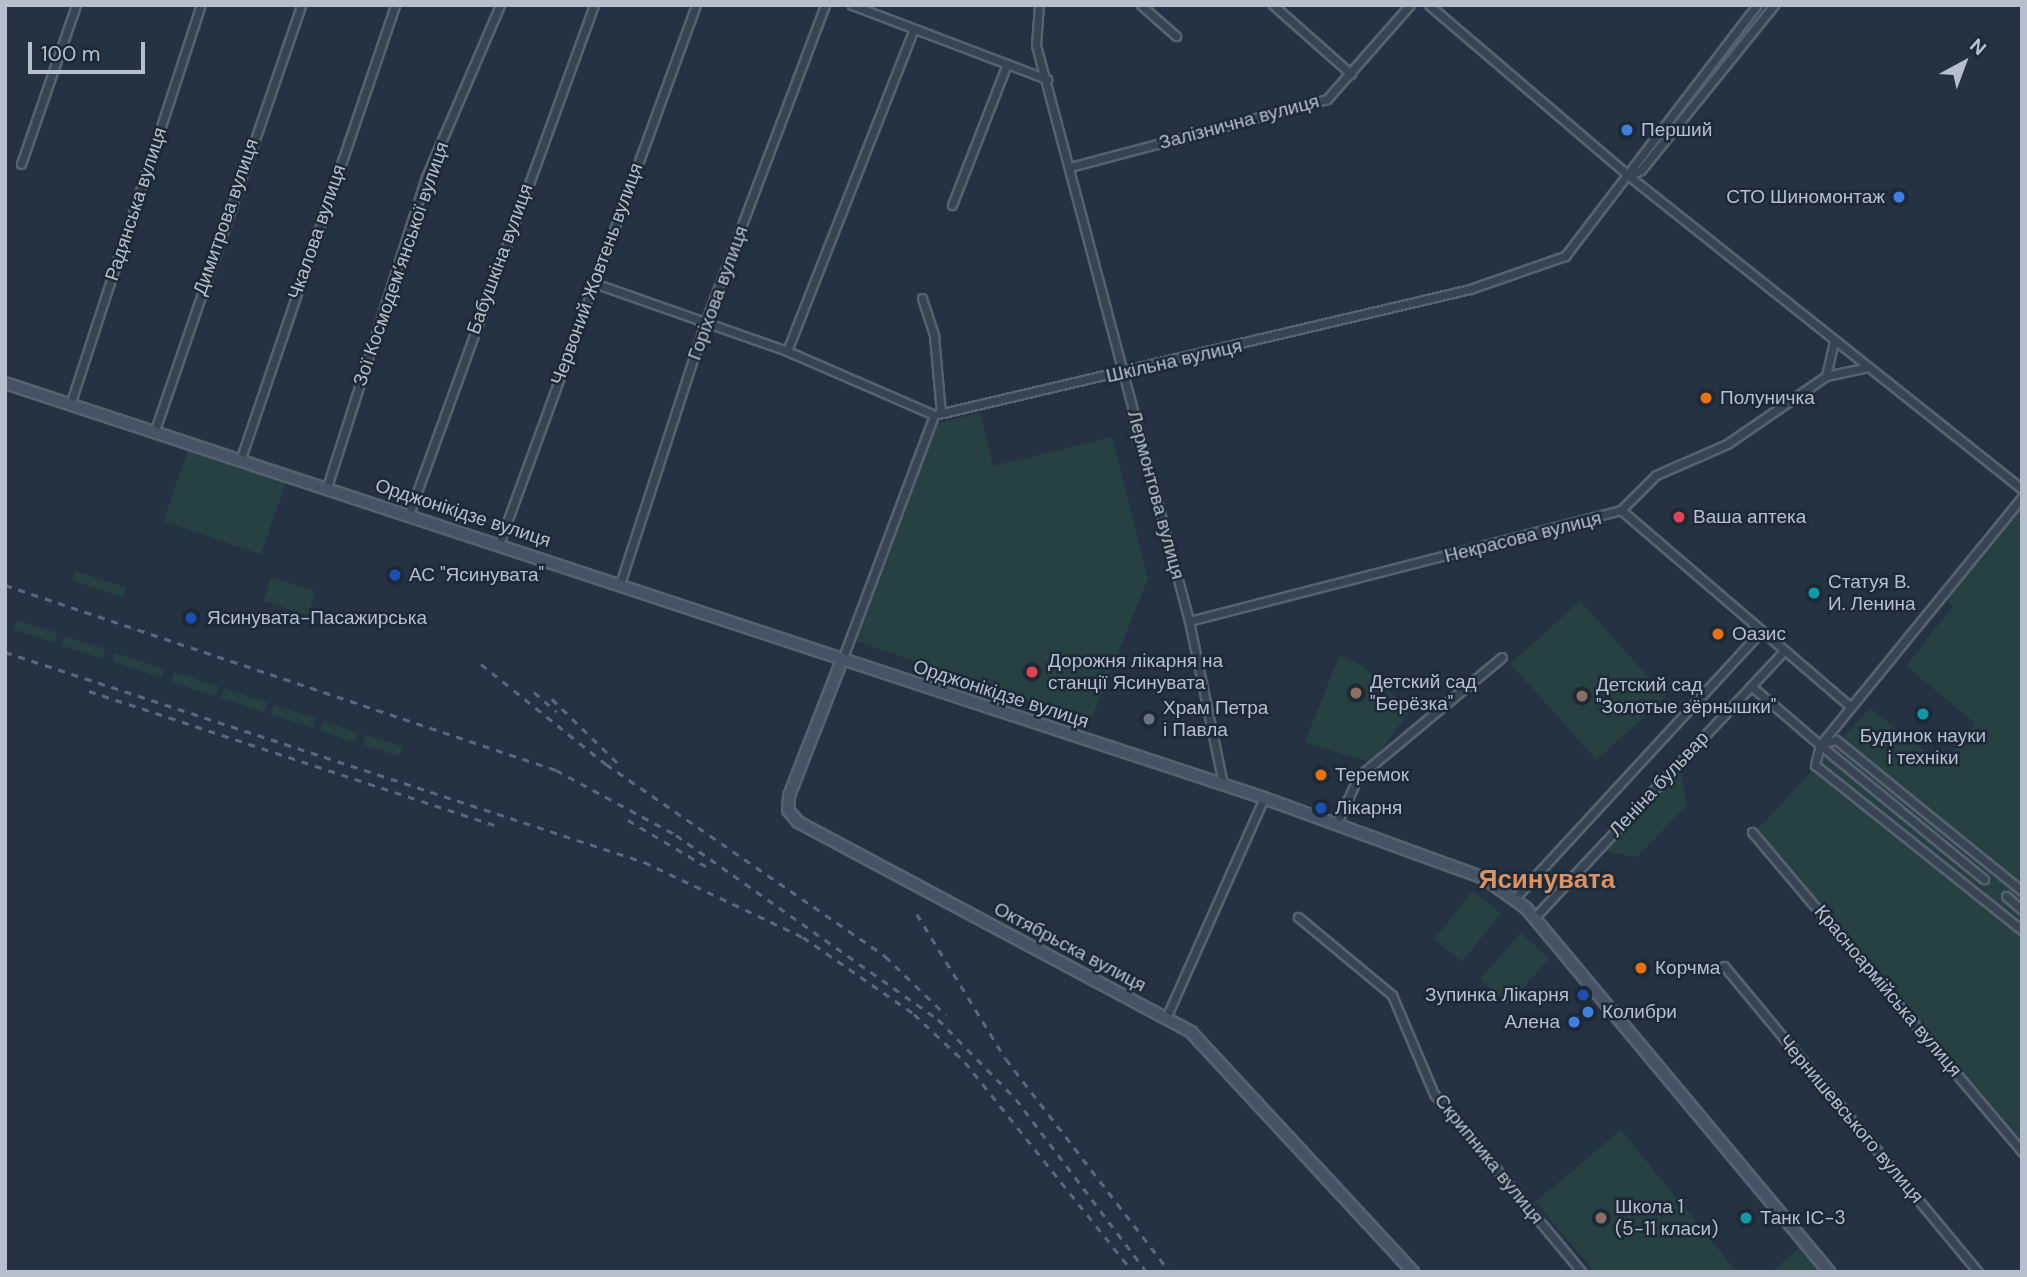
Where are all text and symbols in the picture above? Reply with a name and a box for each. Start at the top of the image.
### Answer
scale bar [32,28,149,72]
north arrow [1929,28,1999,98]
text: N [1965,33,1992,61]
text: 100 m [41,40,101,68]
street label: Залізнична вулиця [1156,90,1322,154]
place label: Перший [1641,119,1712,141]
marker: Перший [1619,122,1635,138]
street label: Радянська вулиця [100,124,172,284]
street label: Димитрова вулиця [189,136,263,298]
street label: Зої Космодем’янської вулиця [348,139,454,389]
street label: Червоний Жовтень вулиця [546,160,648,388]
street label: Чкалова вулиця [283,162,351,302]
street label: Бабушкіна вулиця [462,181,538,337]
place label: СТО Шиномонтаж [1726,186,1885,208]
marker: СТО Шиномонтаж [1891,189,1907,205]
street label: Горіхова вулиця [683,223,753,363]
street label: Шкільна вулиця [1104,334,1244,388]
place label: Полуничка [1720,387,1815,409]
marker: Полуничка [1698,390,1714,406]
street label: Лермонтова вулиця [1122,408,1190,582]
street label: Орджонікідзе вулиця [372,474,554,552]
street label: Некрасова вулиця [1442,506,1604,568]
place label: Ваша аптека [1693,506,1806,528]
marker: Ваша аптека [1671,509,1687,525]
place label: АС "Ясинувата" [409,564,544,586]
marker: АС "Ясинувата" [387,567,403,583]
place label: Статуя В. И. Ленина [1828,571,1916,615]
marker: Статуя В. И. Ленина [1806,585,1822,601]
place label: Ясинувата-Пасажирська [207,607,427,629]
marker: Ясинувата-Пасажирська [181,608,201,628]
place label: Оазис [1732,623,1786,645]
marker: Оазис [1710,626,1726,642]
place label: Дорожня лікарня на станції Ясинувата [1048,650,1223,694]
street label: Орджонікідзе вулиця [910,655,1092,733]
marker: Дорожня лікарня на станції Ясинувата [1022,662,1042,682]
place label: Детский сад "Берёзка" [1370,671,1477,715]
place label: Детский сад "Золотые зёрнышки" [1596,674,1776,718]
marker: Детский сад "Берёзка" [1348,685,1364,701]
marker: Детский сад "Золотые зёрнышки" [1574,688,1590,704]
place label: Храм Петра і Павла [1163,697,1268,741]
marker: Будинок науки і техніки [1915,706,1931,722]
marker: Храм Петра і Павла [1141,711,1157,727]
place label: Будинок науки і техніки [1860,725,1986,769]
street label: Леніна бульвар [1604,727,1714,841]
place label: Теремок [1335,764,1409,786]
marker: Теремок [1313,767,1329,783]
place label: Лікарня [1335,797,1402,819]
marker: Лікарня [1313,800,1329,816]
district label: Ясинувата [1479,864,1615,896]
street label: Октябрьска вулиця [990,897,1150,997]
street label: Красноармійська вулиця [1809,900,1967,1082]
place label: Корчма [1655,957,1720,979]
marker: Корчма [1633,960,1649,976]
place label: Зупинка Лікарня [1425,984,1569,1006]
marker: Зупинка Лікарня [1575,987,1591,1003]
place label: Колибри [1602,1001,1677,1023]
marker: Колибри [1580,1004,1596,1020]
place label: Алена [1505,1011,1560,1033]
marker: Алена [1566,1014,1582,1030]
street label: Чернишевського вулиця [1774,1030,1928,1208]
street label: Скрипника вулиця [1430,1089,1548,1229]
place label: Школа 1 (5-11 класи) [1615,1196,1718,1240]
place label: Танк ІС-3 [1760,1207,1846,1229]
marker: Школа 1 (5-11 класи) [1593,1210,1609,1226]
marker: Танк ІС-3 [1738,1210,1754,1226]

